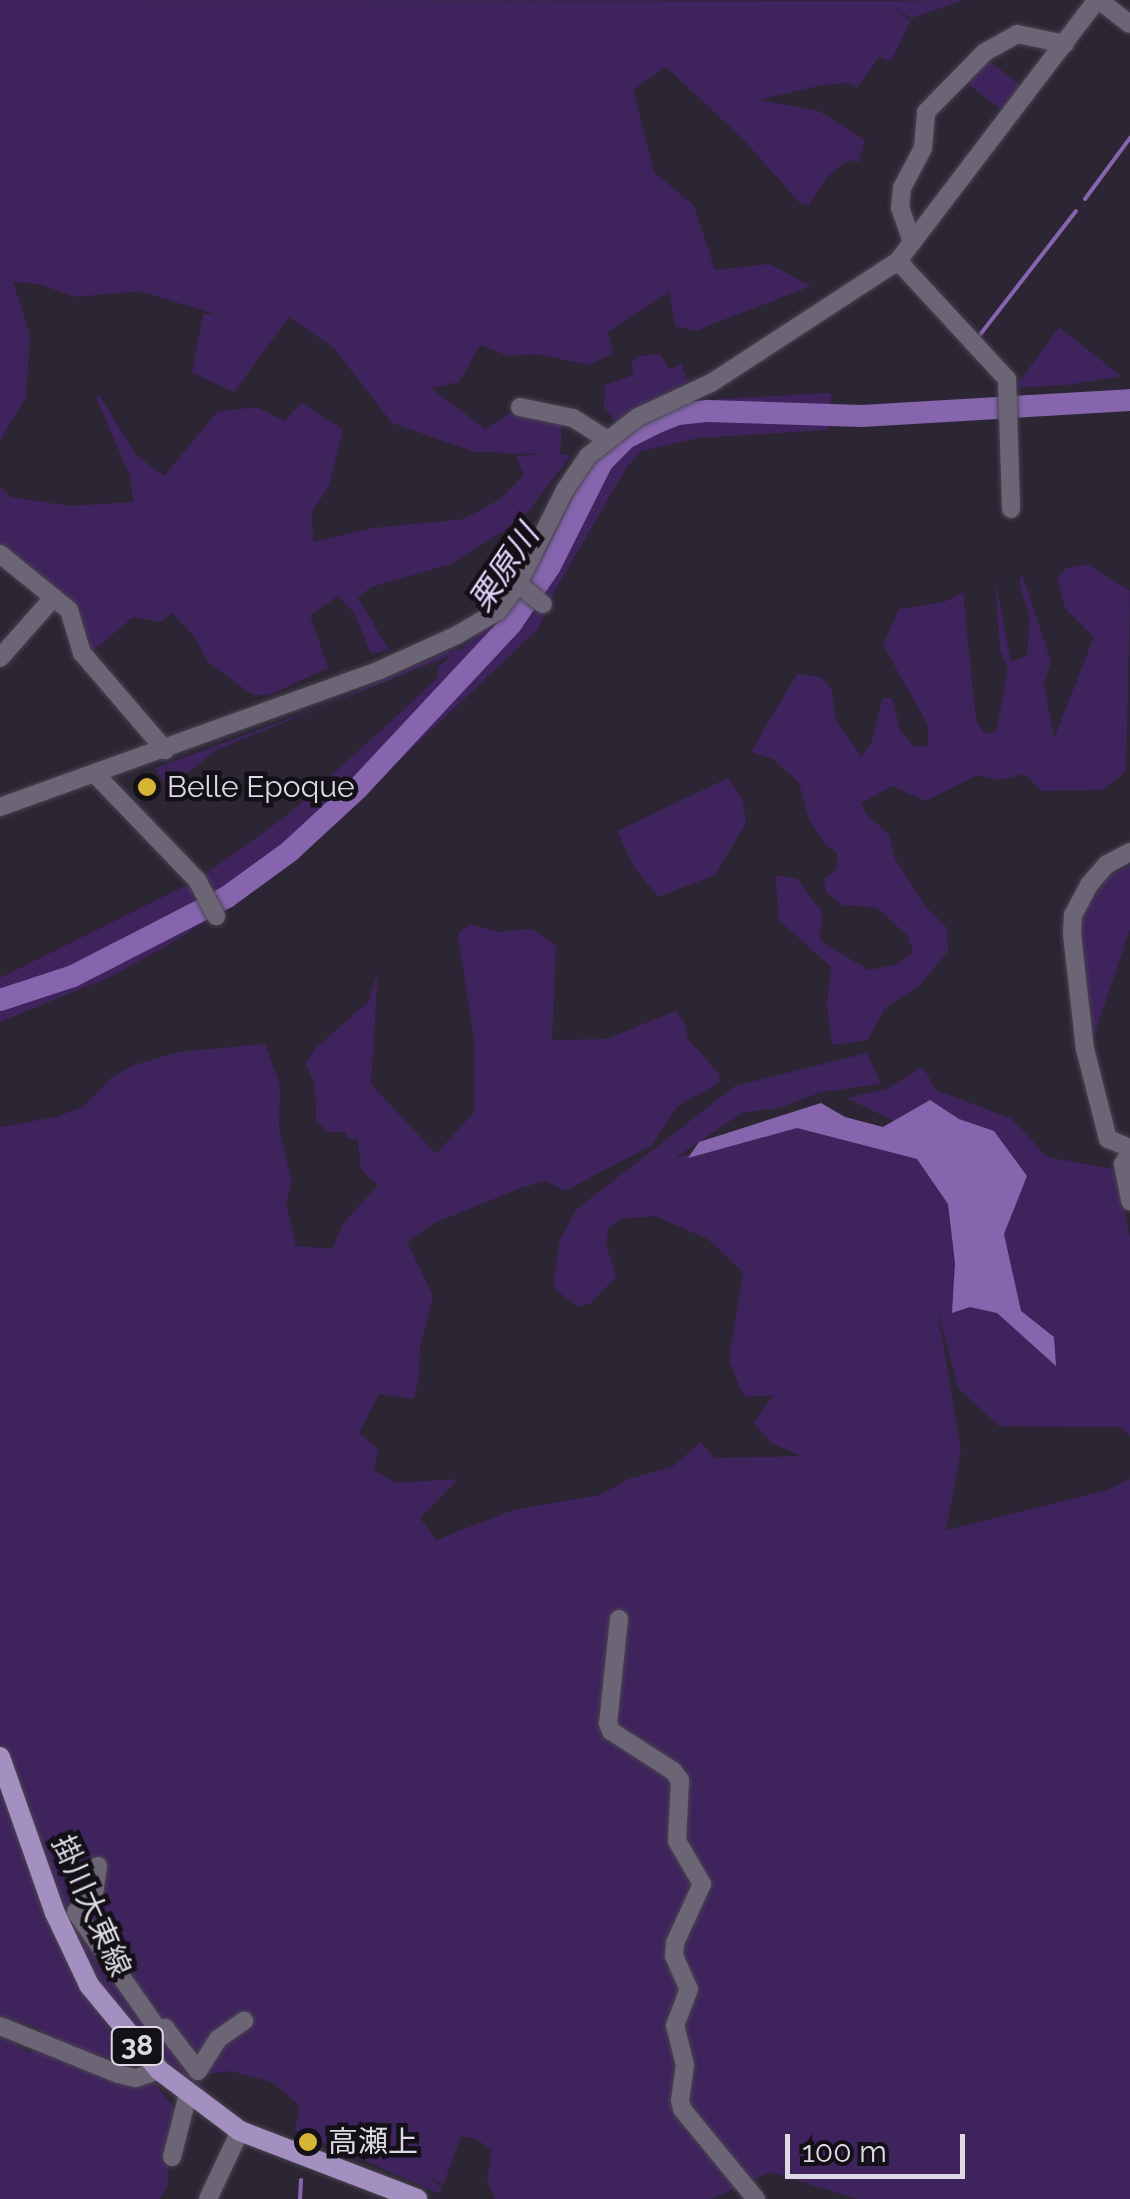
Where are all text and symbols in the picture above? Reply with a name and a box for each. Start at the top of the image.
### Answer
water label: 栗原川 [461,517,547,619]
place label: Belle Epoque [167,769,355,805]
marker: Belle Epoque [136,776,158,798]
street label: 掛川大東線 [44,1830,138,1982]
road number: 38 [110,2023,164,2069]
scale bar [790,2114,970,2176]
place label: 高瀬上 [328,2124,418,2160]
marker: 高瀬上 [297,2131,319,2153]
text: 100 m [802,2134,887,2169]

